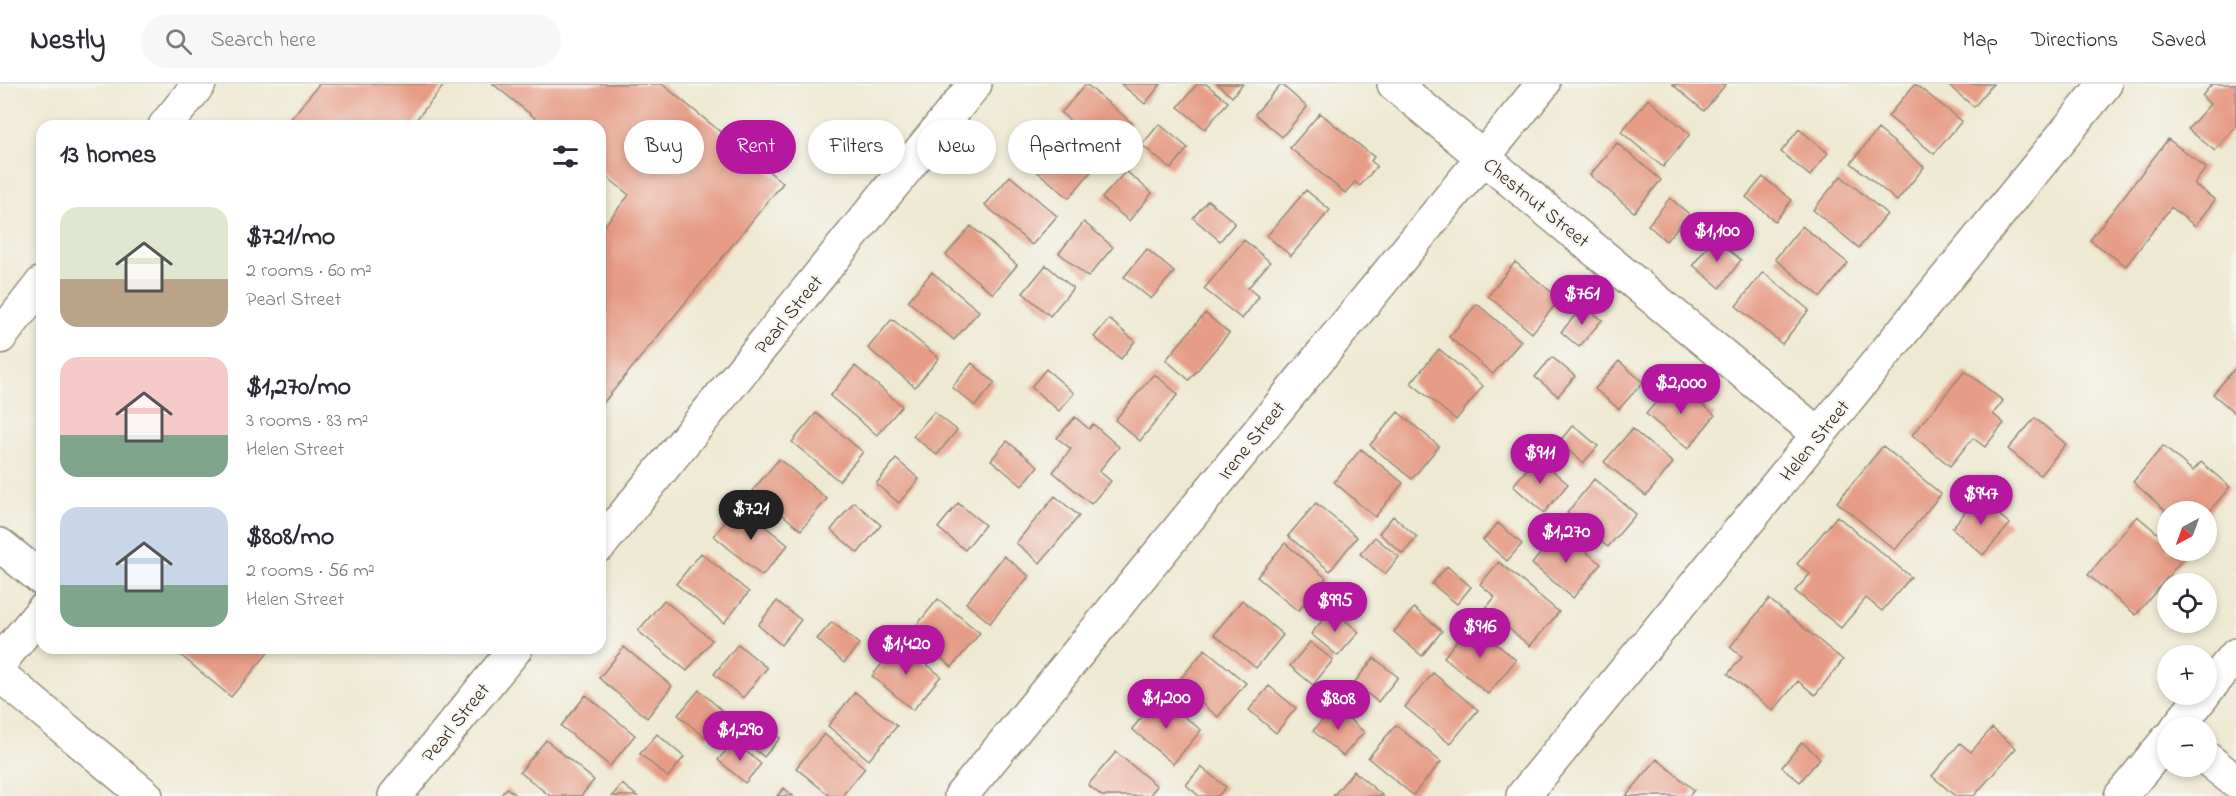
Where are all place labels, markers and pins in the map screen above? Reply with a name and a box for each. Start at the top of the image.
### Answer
pin: $1,100 [1668,212,1766,263]
pin: $761 [1546,275,1618,326]
pin: $2,000 [1632,364,1730,415]
pin: $911 [1504,434,1576,485]
pin: $947 [1945,475,2017,526]
pin: $721 [715,490,787,541]
pin: $1,270 [1517,513,1615,564]
pin: $995 [1299,582,1371,633]
pin: $916 [1444,608,1516,659]
pin: $1,420 [857,625,955,676]
pin: $1,200 [1117,679,1215,730]
pin: $808 [1302,680,1374,731]
pin: $1,290 [691,711,789,762]

